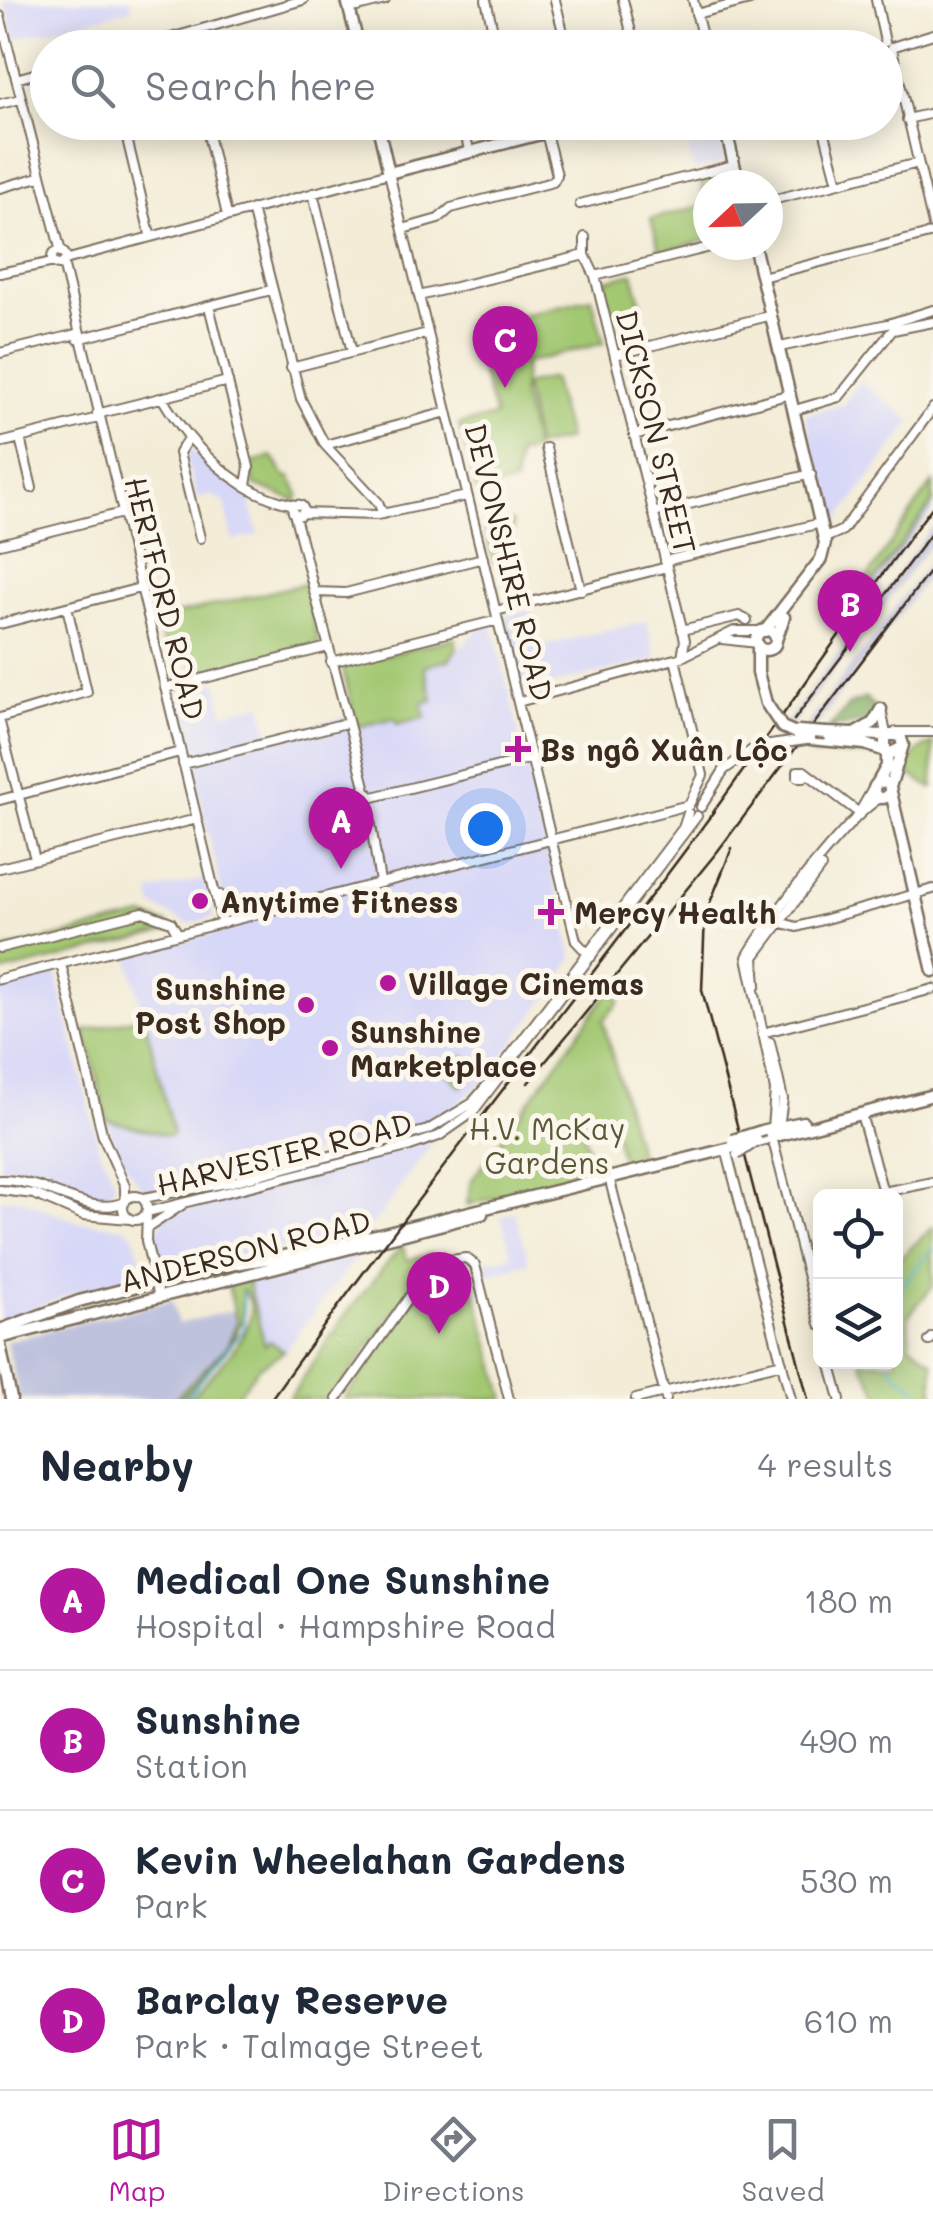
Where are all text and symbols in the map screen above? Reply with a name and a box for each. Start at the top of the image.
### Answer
search box [30,30,903,140]
icon: search [65,58,120,113]
text: Search here [145,60,376,110]
north arrow [693,170,783,260]
pin: C [472,306,538,388]
street label: DICKSON STREET [607,306,707,558]
street label: DEVONSHIRE ROAD [456,419,564,705]
street label: HERTFORD ROAD [116,472,216,724]
pin: B [818,570,882,652]
place label: Bs ngô Xuân Lộc [540,729,788,769]
marker: Bs ngô Xuân Lộc [505,736,531,762]
pin: A [308,786,374,869]
your location [460,803,511,854]
place label: Anytime Fitness [220,881,458,921]
marker: Anytime Fitness [189,890,211,912]
place label: Mercy Health [574,892,776,932]
marker: Mercy Health [538,899,564,925]
place label: Village Cinemas [408,963,644,1003]
place label: Sunshine Post Shop [135,968,286,1042]
marker: Village Cinemas [377,972,399,994]
marker: Sunshine Post Shop [295,994,317,1016]
place label: Sunshine Marketplace [350,1011,537,1085]
marker: Sunshine Marketplace [319,1037,341,1059]
street label: HARVESTER ROAD [152,1102,416,1204]
park label: H.V. McKay Gardens [469,1108,625,1182]
map controls [813,1189,903,1369]
button: locate [813,1189,903,1279]
street label: ANDERSON ROAD [116,1200,374,1300]
pin: D [406,1252,472,1334]
button: layers [813,1279,903,1369]
text: Nearby [40,1437,194,1492]
text: 4 results [757,1443,893,1485]
text: Medical One Sunshine [135,1554,550,1604]
text: A [61,1579,84,1621]
text: 180 m [804,1579,893,1621]
text: Hospital · Hampshire Road [135,1604,556,1646]
text: Sunshine [135,1694,301,1744]
text: B [62,1719,83,1761]
text: 490 m [800,1719,893,1761]
text: Station [135,1744,248,1786]
text: Kevin Wheelahan Gardens [135,1834,626,1884]
text: C [61,1859,84,1901]
text: 530 m [800,1859,893,1901]
text: Park [135,1884,208,1926]
text: Barclay Reserve [135,1974,448,2024]
text: D [61,1999,84,2041]
text: 610 m [804,1999,893,2041]
text: Park · Talmage Street [135,2024,484,2066]
tab: Map [108,2112,165,2208]
tab: Directions [382,2112,525,2208]
tab: Saved [741,2112,825,2208]

